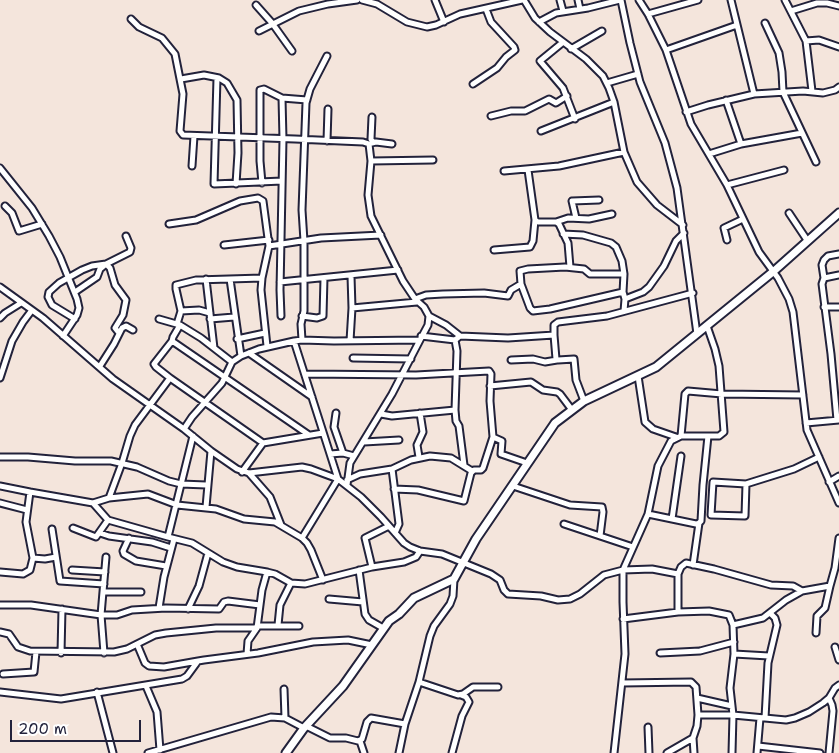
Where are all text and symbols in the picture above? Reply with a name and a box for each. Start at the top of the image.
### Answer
scale bar [12,710,144,742]
text: 200 m [18,719,67,739]

